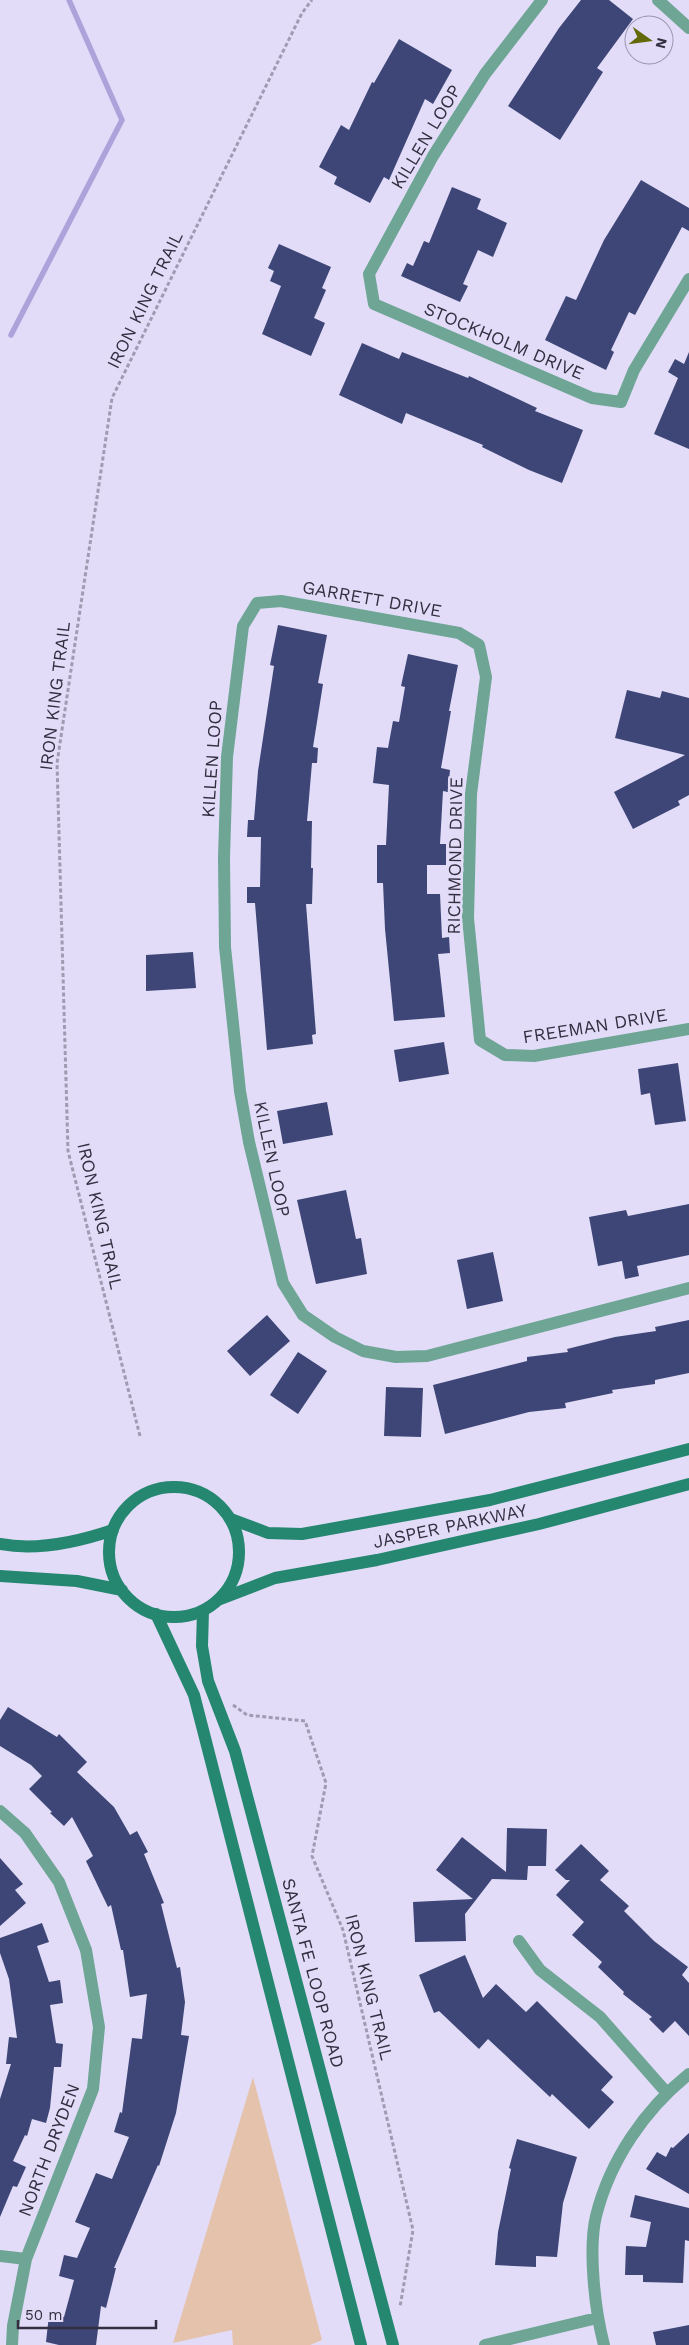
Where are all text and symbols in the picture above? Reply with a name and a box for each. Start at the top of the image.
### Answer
north arrow [624,15,674,65]
text: N [653,36,671,50]
street label: KILLEN LOOP [386,81,465,193]
street label: IRON KING TRAIL [102,228,187,372]
street label: STOCKHOLM DRIVE [421,297,587,384]
street label: GARRETT DRIVE [301,576,443,621]
street label: IRON KING TRAIL [35,620,74,772]
street label: KILLEN LOOP [197,699,226,818]
street label: RICHMOND DRIVE [443,777,466,935]
street label: FREEMAN DRIVE [521,1004,669,1047]
street label: KILLEN LOOP [250,1099,295,1219]
street label: IRON KING TRAIL [73,1141,128,1291]
street label: JASPER PARKWAY [371,1499,530,1552]
street label: SANTA FE LOOP ROAD [278,1876,349,2070]
street label: IRON KING TRAIL [341,1912,398,2062]
street label: NORTH DRYDEN [14,2080,84,2219]
scale bar [18,2298,155,2330]
text: 50 m [25,2306,62,2324]

